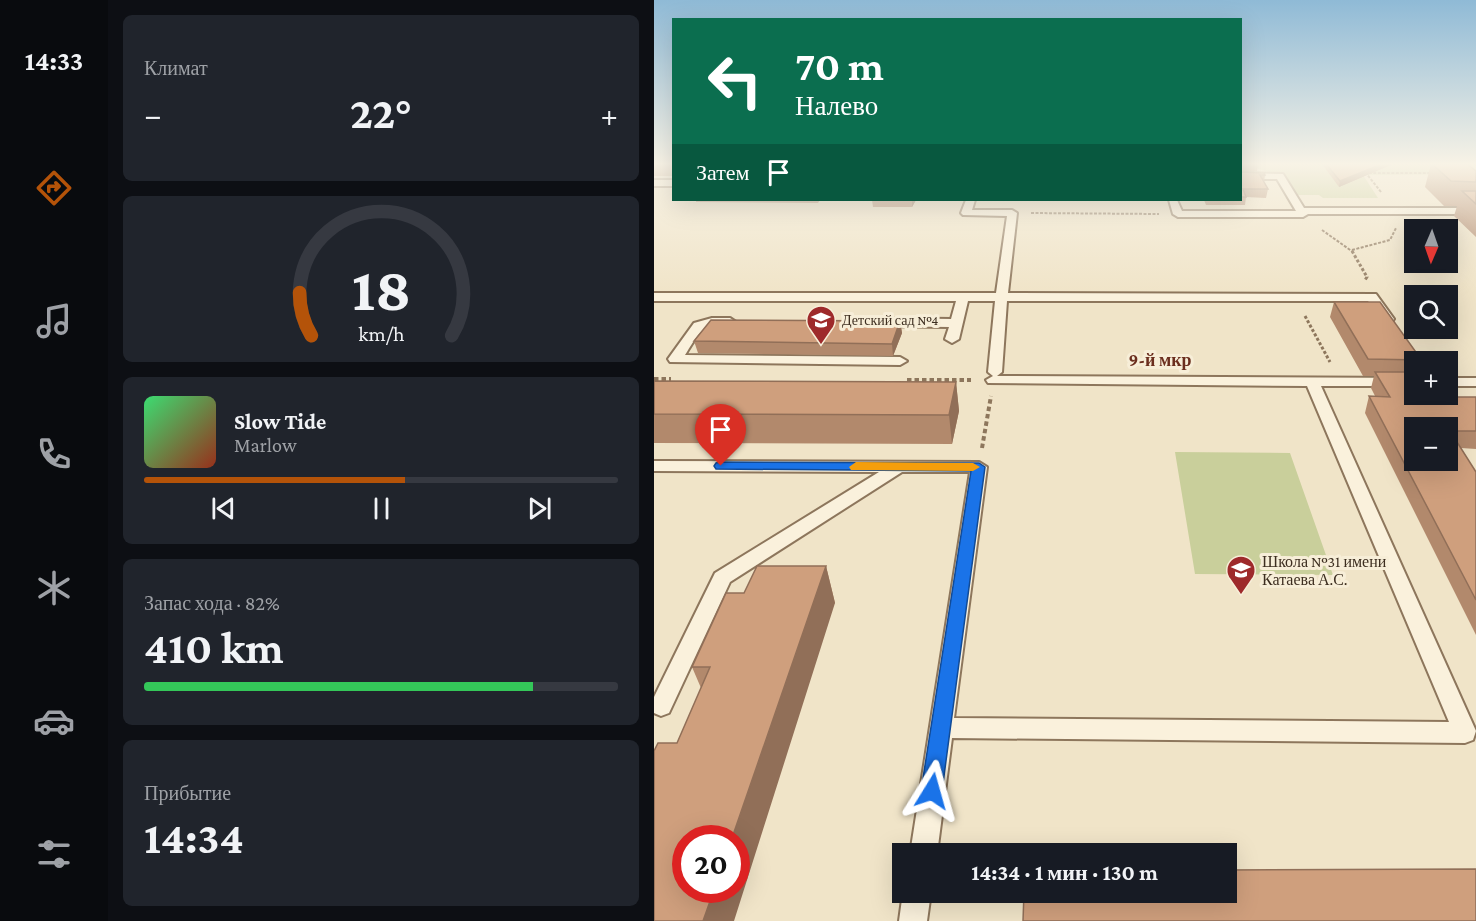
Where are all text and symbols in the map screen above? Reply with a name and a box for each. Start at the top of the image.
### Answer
icon: left [696,42,774,120]
text: 70 m [795,42,884,89]
text: 14:33 [25,46,83,76]
text: Климат [144,57,208,79]
text: 22° [350,88,412,138]
text: Налево [795,91,878,121]
text: − [144,96,161,133]
text: + [601,96,618,133]
icon: arrive [762,156,795,189]
text: Затем [696,160,750,185]
icon: directions [33,167,75,209]
north arrow [1404,219,1458,273]
map controls [1404,219,1458,471]
text: 18 [351,254,411,323]
button: search [1404,285,1458,339]
icon: music [33,300,75,342]
school or university icon: Детский сад №4 [805,304,837,346]
place label: Детский сад №4 [842,312,938,328]
text: km/h [358,323,405,347]
district label: 9-й мкр [1128,350,1192,370]
button: + [1404,351,1458,405]
pin [695,404,746,466]
text: Slow Tide [234,409,326,434]
icon: arrive [704,413,737,446]
button: − [1404,417,1458,471]
icon: phone [33,433,75,475]
text: Marlow [234,434,297,456]
icon: previous [207,492,240,525]
icon: pause [365,492,398,525]
icon: next [523,492,556,525]
place label: Школа №31 имени Катаева А.С. [1262,553,1387,588]
school or university icon: Школа №31 имени Катаева А.С. [1225,554,1257,596]
icon: climate [33,567,75,609]
text: Запас хода · 82% [144,592,280,614]
text: 410 km [144,623,284,673]
icon: car [33,700,75,742]
position arrow [900,759,964,823]
text: Прибытие [144,782,231,804]
text: 14:34 [144,813,244,863]
speed limit sign: 20 [672,825,750,903]
icon: filters [33,833,75,875]
text: 14:34 · 1 мин · 130 m [971,860,1158,885]

